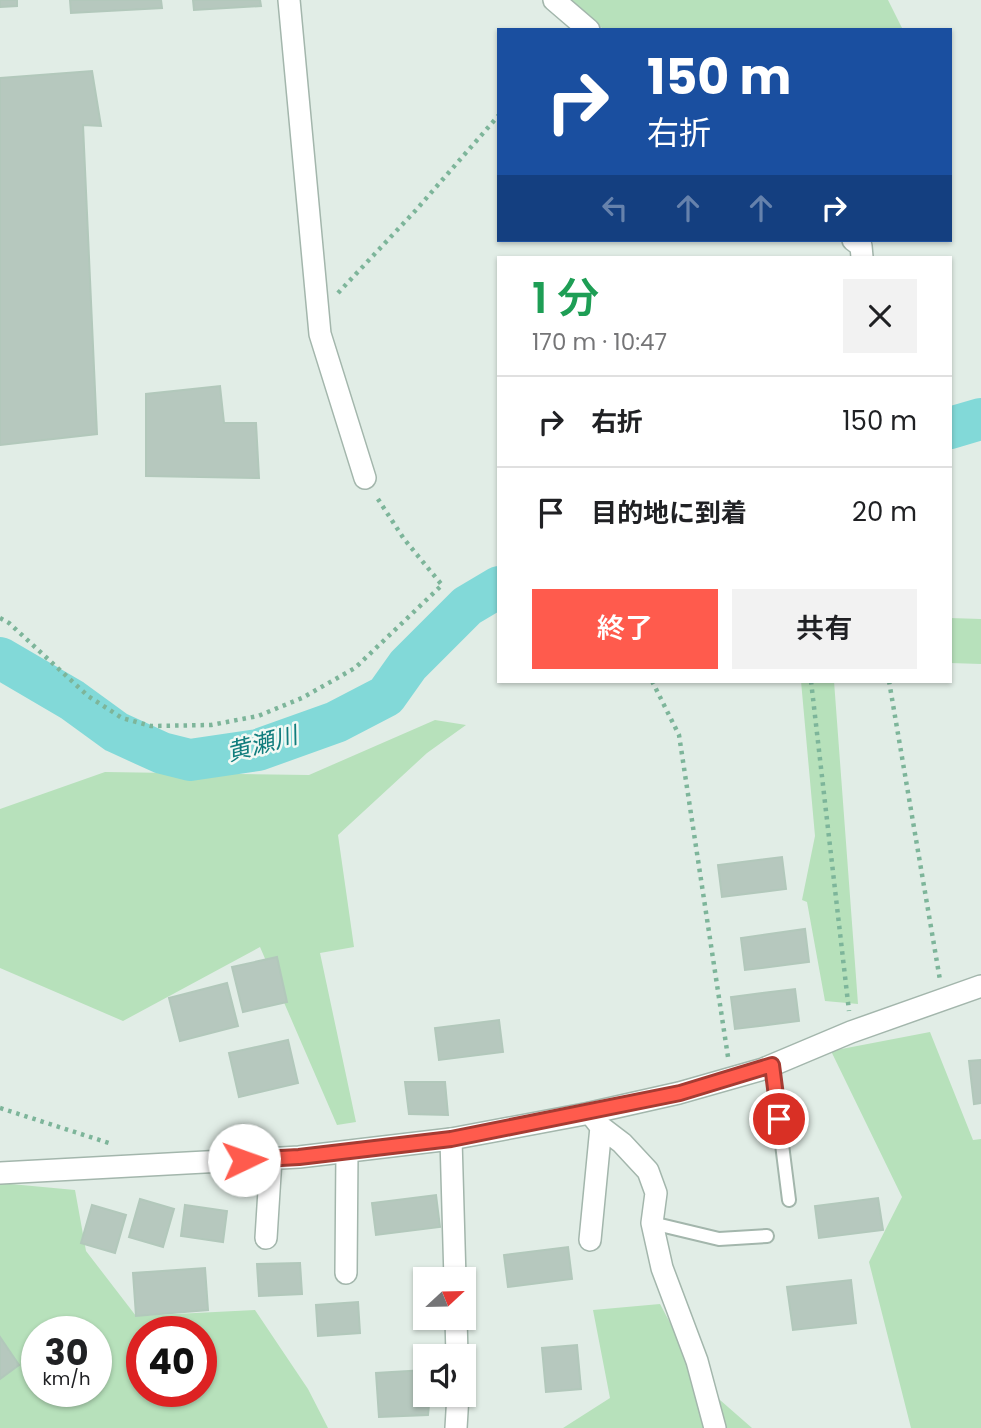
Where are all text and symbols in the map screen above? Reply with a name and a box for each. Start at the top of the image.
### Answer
text: 150 m [647,43,792,111]
icon: right [532,56,623,147]
text: 右折 [647,110,711,155]
icon: left [596,189,634,227]
icon: ahead [669,189,707,227]
icon: ahead [742,189,780,227]
icon: right [815,189,853,227]
text: 1 分 [532,269,599,328]
button: close [843,279,917,353]
text: 170 m · 10:47 [532,326,667,358]
icon: right [532,403,570,441]
text: 150 m [842,403,917,439]
text: 右折 [591,404,643,440]
icon: arrive [532,494,570,532]
text: 20 m [852,494,917,530]
text: 目的地に到着 [591,495,747,531]
button: 終了 [532,589,718,669]
button: 共有 [732,589,917,669]
water label: 黄瀬川 [223,717,304,769]
pin [749,1089,809,1149]
icon: arrive [760,1100,798,1138]
position arrow [207,1123,281,1197]
north arrow [413,1267,476,1330]
map controls [413,1267,476,1407]
speed limit sign: 40 [126,1316,217,1407]
text: 30 [45,1328,89,1377]
button: sound [413,1344,476,1407]
text: km/h [43,1366,90,1391]

